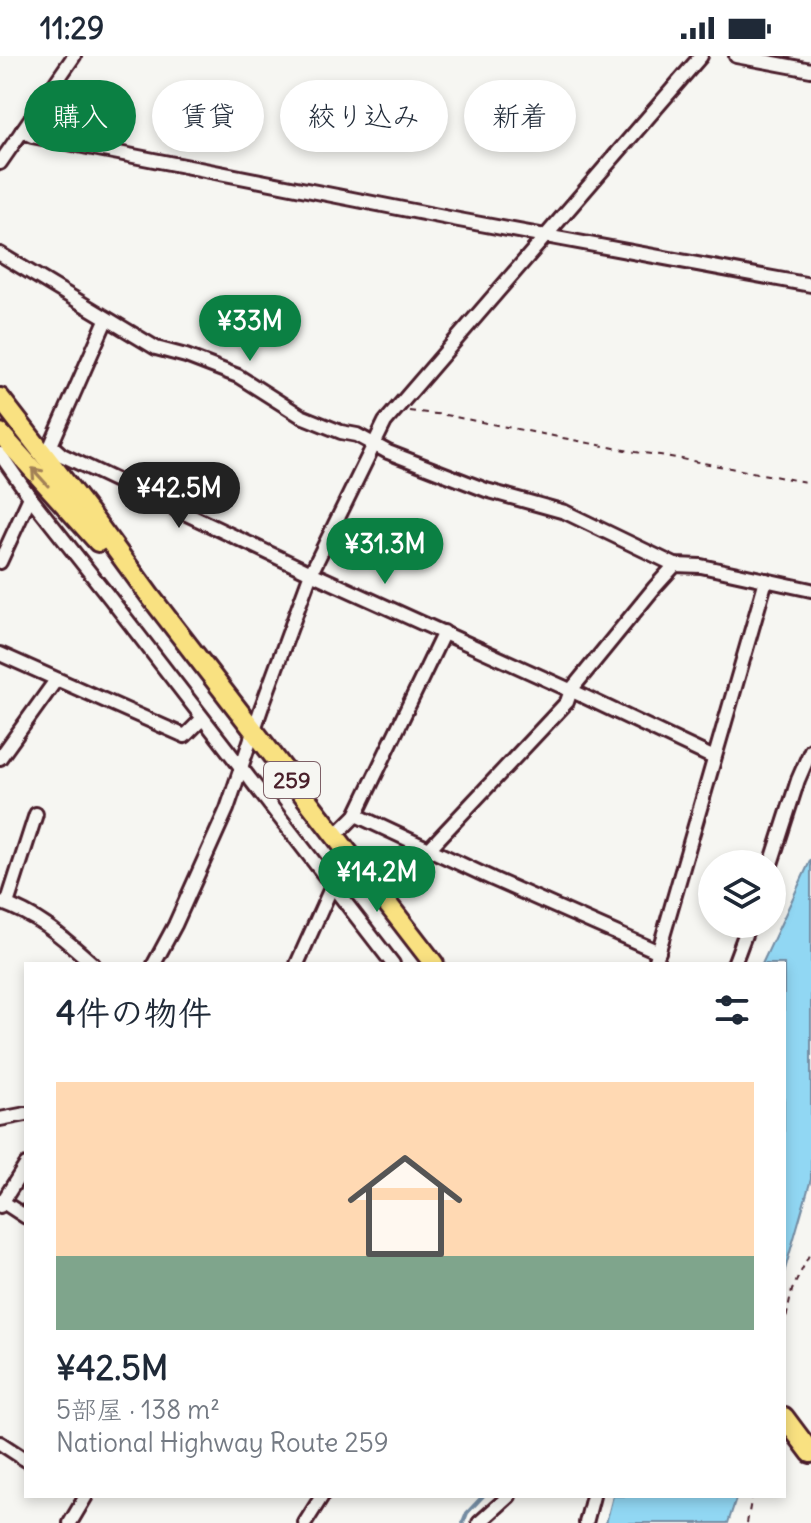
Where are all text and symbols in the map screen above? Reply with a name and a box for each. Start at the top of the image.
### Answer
text: 11:29 [40,9,104,47]
chip: 購入 [24,80,136,152]
chip: 賃貸 [152,80,264,152]
chip: 絞り込み [280,80,448,152]
chip: 新着 [464,80,576,152]
pin: ¥33M [203,295,297,363]
text: ¥33M [217,304,283,337]
pin: ¥42.5M [114,462,244,530]
one-way arrow [31,468,49,488]
text: ¥42.5M [136,471,222,504]
pin: ¥31.3M [320,518,450,586]
text: ¥31.3M [344,527,426,560]
road number: 259 [264,762,320,798]
pin: ¥14.2M [312,846,442,914]
map controls [698,850,786,938]
button: layers [698,850,786,938]
text: ¥14.2M [336,855,418,888]
icon: filters [710,988,754,1032]
text: 4件の物件 [56,991,212,1034]
icon: home [333,1134,477,1278]
text: ¥42.5M [56,1346,168,1389]
text: 5部屋 · 138 m² [56,1393,220,1426]
text: National Highway Route 259 [56,1426,389,1459]

